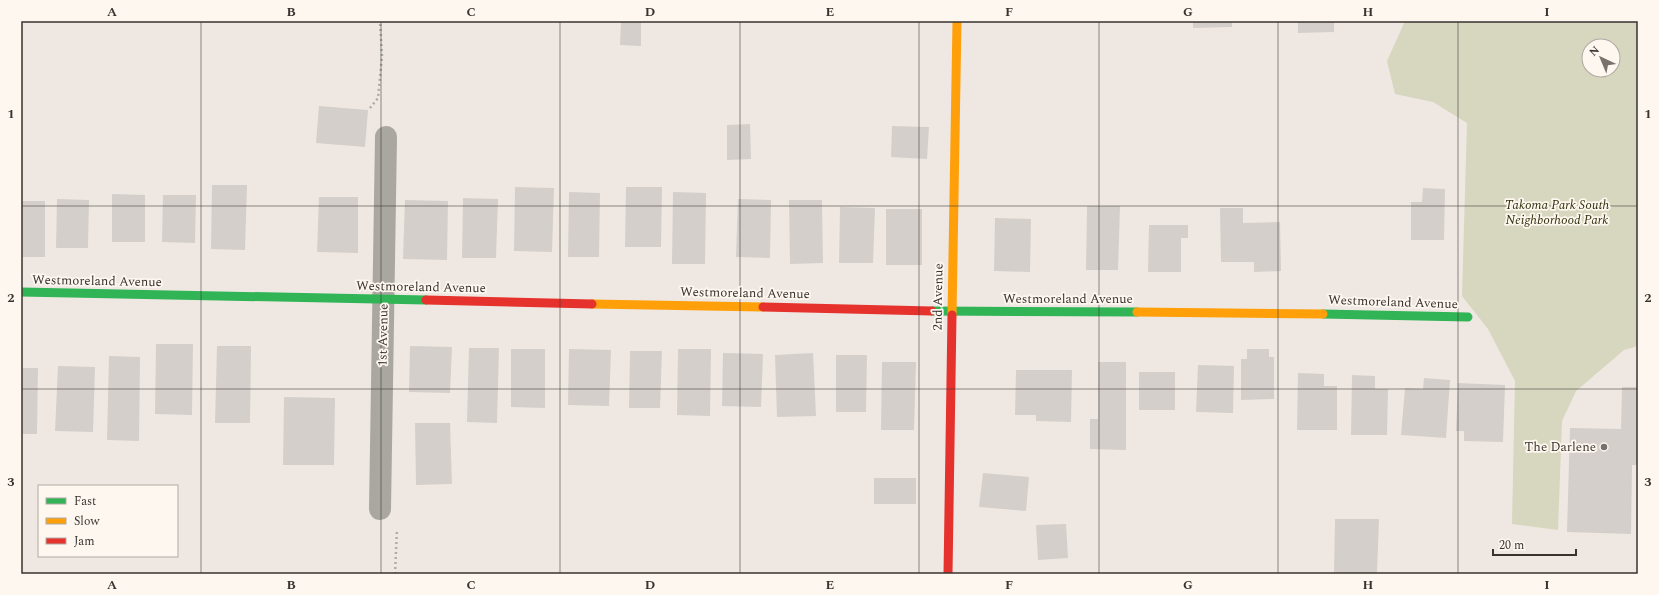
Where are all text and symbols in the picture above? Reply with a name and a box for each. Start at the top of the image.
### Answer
text: A [107,2,117,22]
text: B [286,2,296,22]
text: C [466,2,476,22]
text: D [645,2,655,22]
text: E [826,2,835,22]
text: F [1005,2,1013,22]
text: G [1183,2,1193,22]
text: H [1363,2,1374,22]
text: I [1544,2,1550,22]
north arrow [1581,38,1621,78]
text: N [1585,42,1604,60]
text: 1 [7,104,15,124]
text: 1 [1644,104,1652,124]
park label: Takoma Park South Neighborhood Park [1505,195,1610,230]
street label: 2nd Avenue [927,263,949,331]
street label: Westmoreland Avenue [32,270,162,292]
street label: Westmoreland Avenue [356,276,486,298]
street label: Westmoreland Avenue [680,282,810,304]
text: 2 [7,288,15,308]
text: 2 [1644,288,1652,308]
street label: Westmoreland Avenue [1003,289,1133,309]
street label: Westmoreland Avenue [1328,290,1458,314]
street label: 1st Avenue [372,303,394,367]
place label: The Darlene [1525,437,1596,457]
marker: The Darlene [1599,442,1609,452]
text: 3 [7,472,15,492]
text: 3 [1644,472,1652,492]
legend [38,485,178,557]
text: Fast [74,492,96,511]
text: Slow [74,512,100,531]
scale bar [1493,531,1576,557]
text: Jam [74,532,95,551]
text: 20 m [1499,536,1524,555]
text: A [107,575,117,595]
text: B [286,575,296,595]
text: C [466,575,476,595]
text: D [645,575,655,595]
text: E [826,575,835,595]
text: F [1005,575,1013,595]
text: G [1183,575,1193,595]
text: H [1363,575,1374,595]
text: I [1544,575,1550,595]

